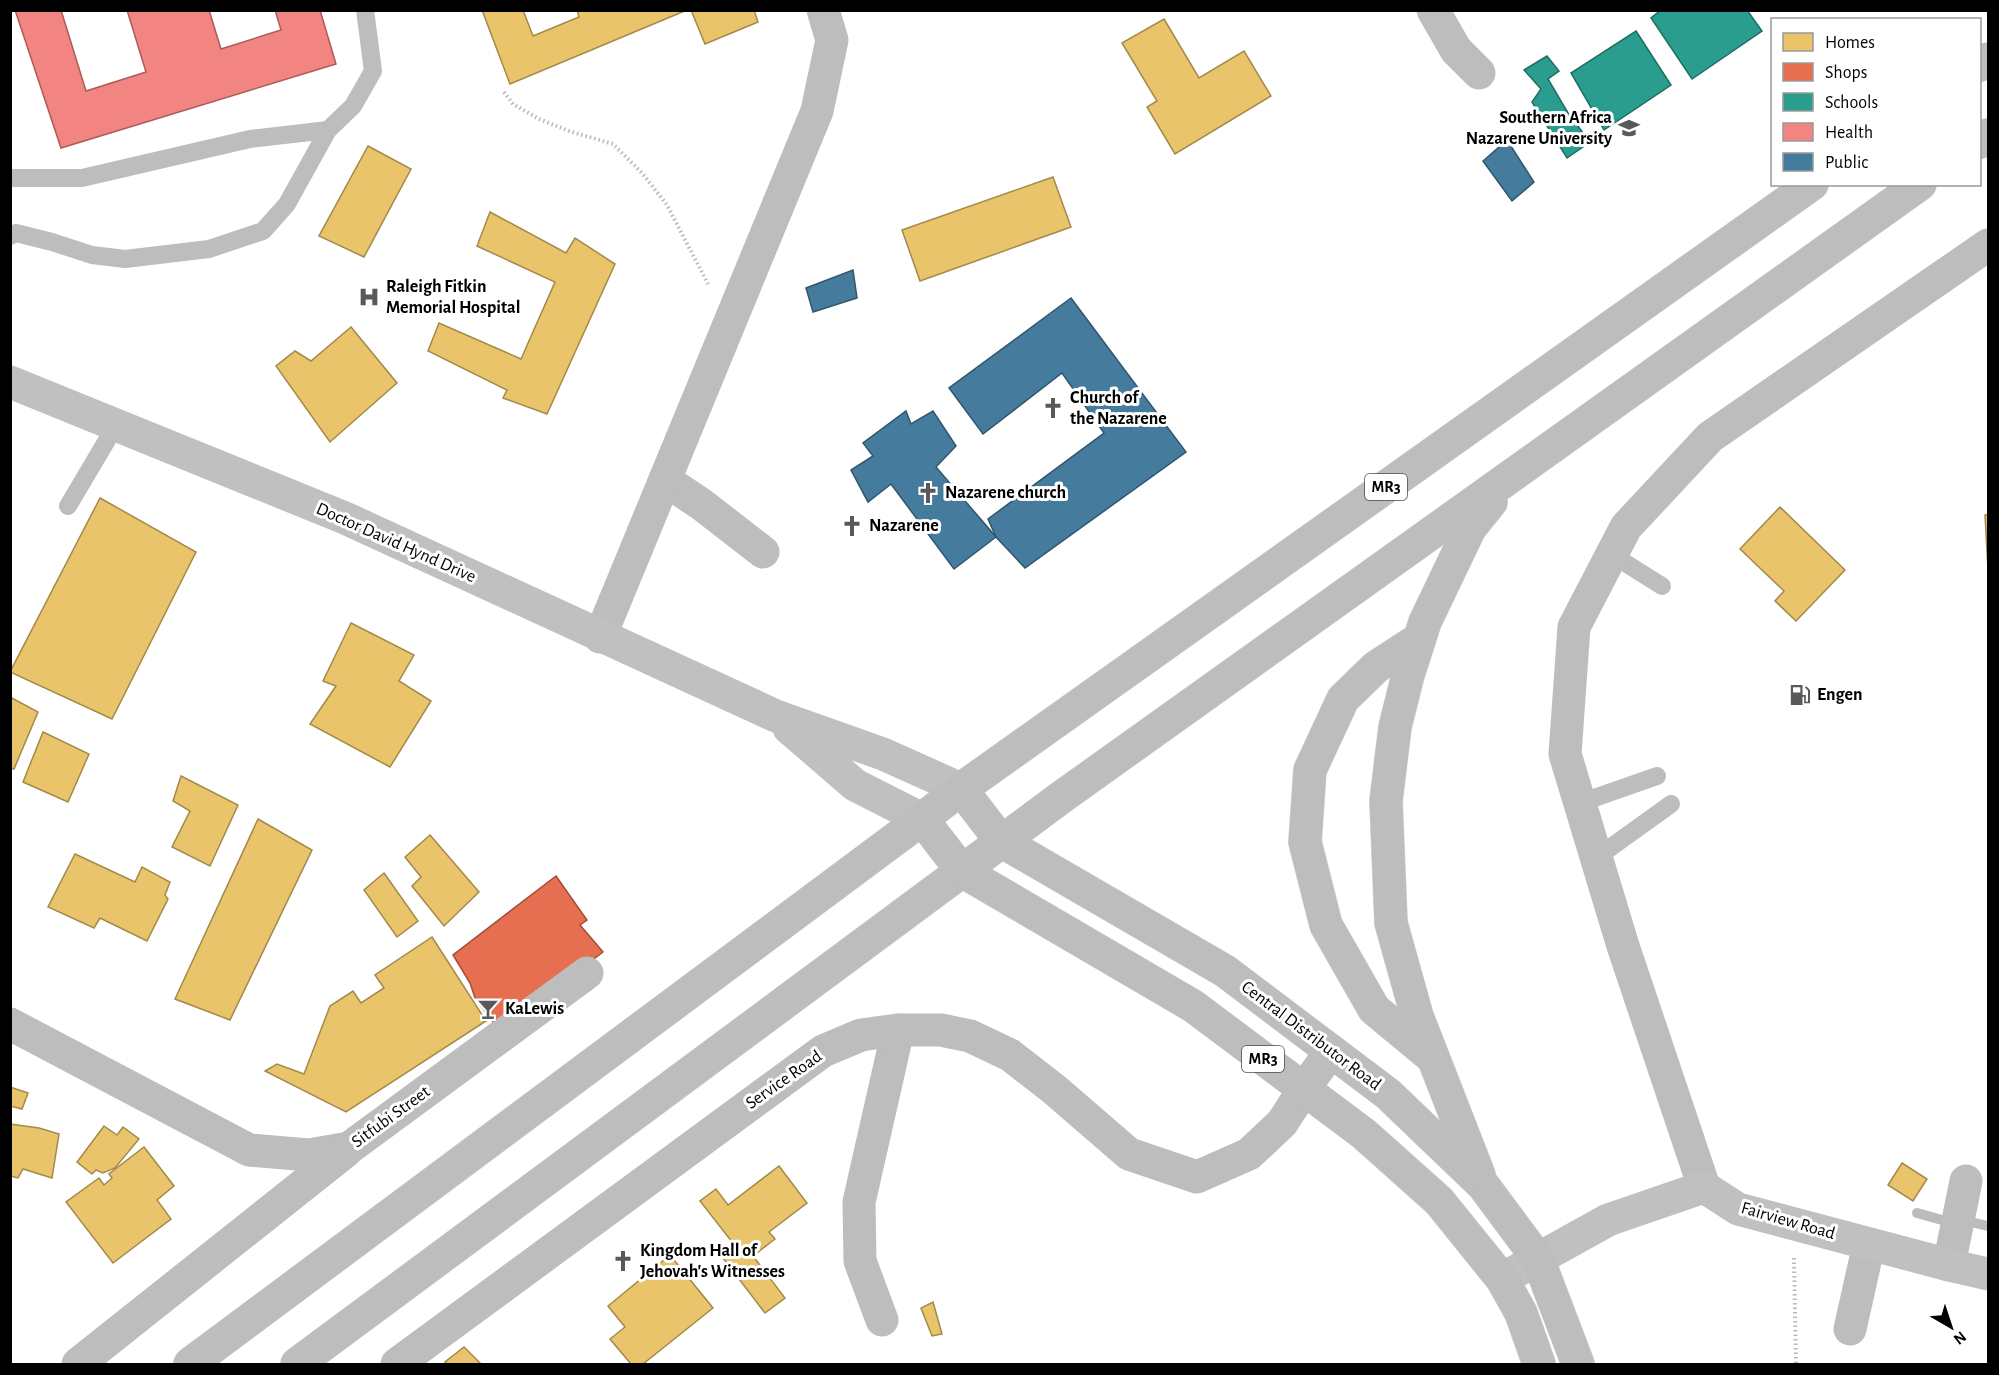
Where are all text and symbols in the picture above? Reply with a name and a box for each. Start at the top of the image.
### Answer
legend [1771,18,1981,186]
text: Homes [1825,34,1875,52]
text: Shops [1825,64,1867,82]
text: Schools [1825,94,1878,112]
place label: Southern Africa Nazarene University [1466,109,1613,148]
school or university icon: Southern Africa Nazarene University [1617,116,1641,140]
text: Health [1825,124,1873,142]
text: Public [1825,154,1868,172]
place label: Raleigh Fitkin Memorial Hospital [386,278,520,317]
hospital icon: Raleigh Fitkin Memorial Hospital [357,285,381,309]
place label: Church of the Nazarene [1070,389,1167,428]
church icon: Church of the Nazarene [1041,396,1065,420]
road number: MR3 [1365,474,1407,500]
church icon: Nazarene church [916,481,940,505]
place label: Nazarene church [945,484,1066,502]
street label: Doctor David Hynd Drive [313,500,479,586]
church icon: Nazarene [840,514,864,538]
place label: Nazarene [869,517,939,535]
fuel station icon: Engen [1788,683,1812,707]
place label: Engen [1817,686,1862,704]
street label: Central Distributor Road [1238,978,1384,1094]
bar icon: KaLewis [476,997,500,1021]
place label: KaLewis [505,1000,564,1018]
road number: MR3 [1242,1046,1284,1072]
street label: Service Road [743,1047,825,1113]
street label: Sitfubi Street [348,1082,434,1151]
street label: Fairview Road [1739,1199,1837,1243]
place label: Kingdom Hall of Jehovah's Witnesses [640,1242,785,1281]
church icon: Kingdom Hall of Jehovah's Witnesses [611,1249,635,1273]
north arrow [1921,1297,1981,1357]
text: N [1950,1328,1969,1348]

